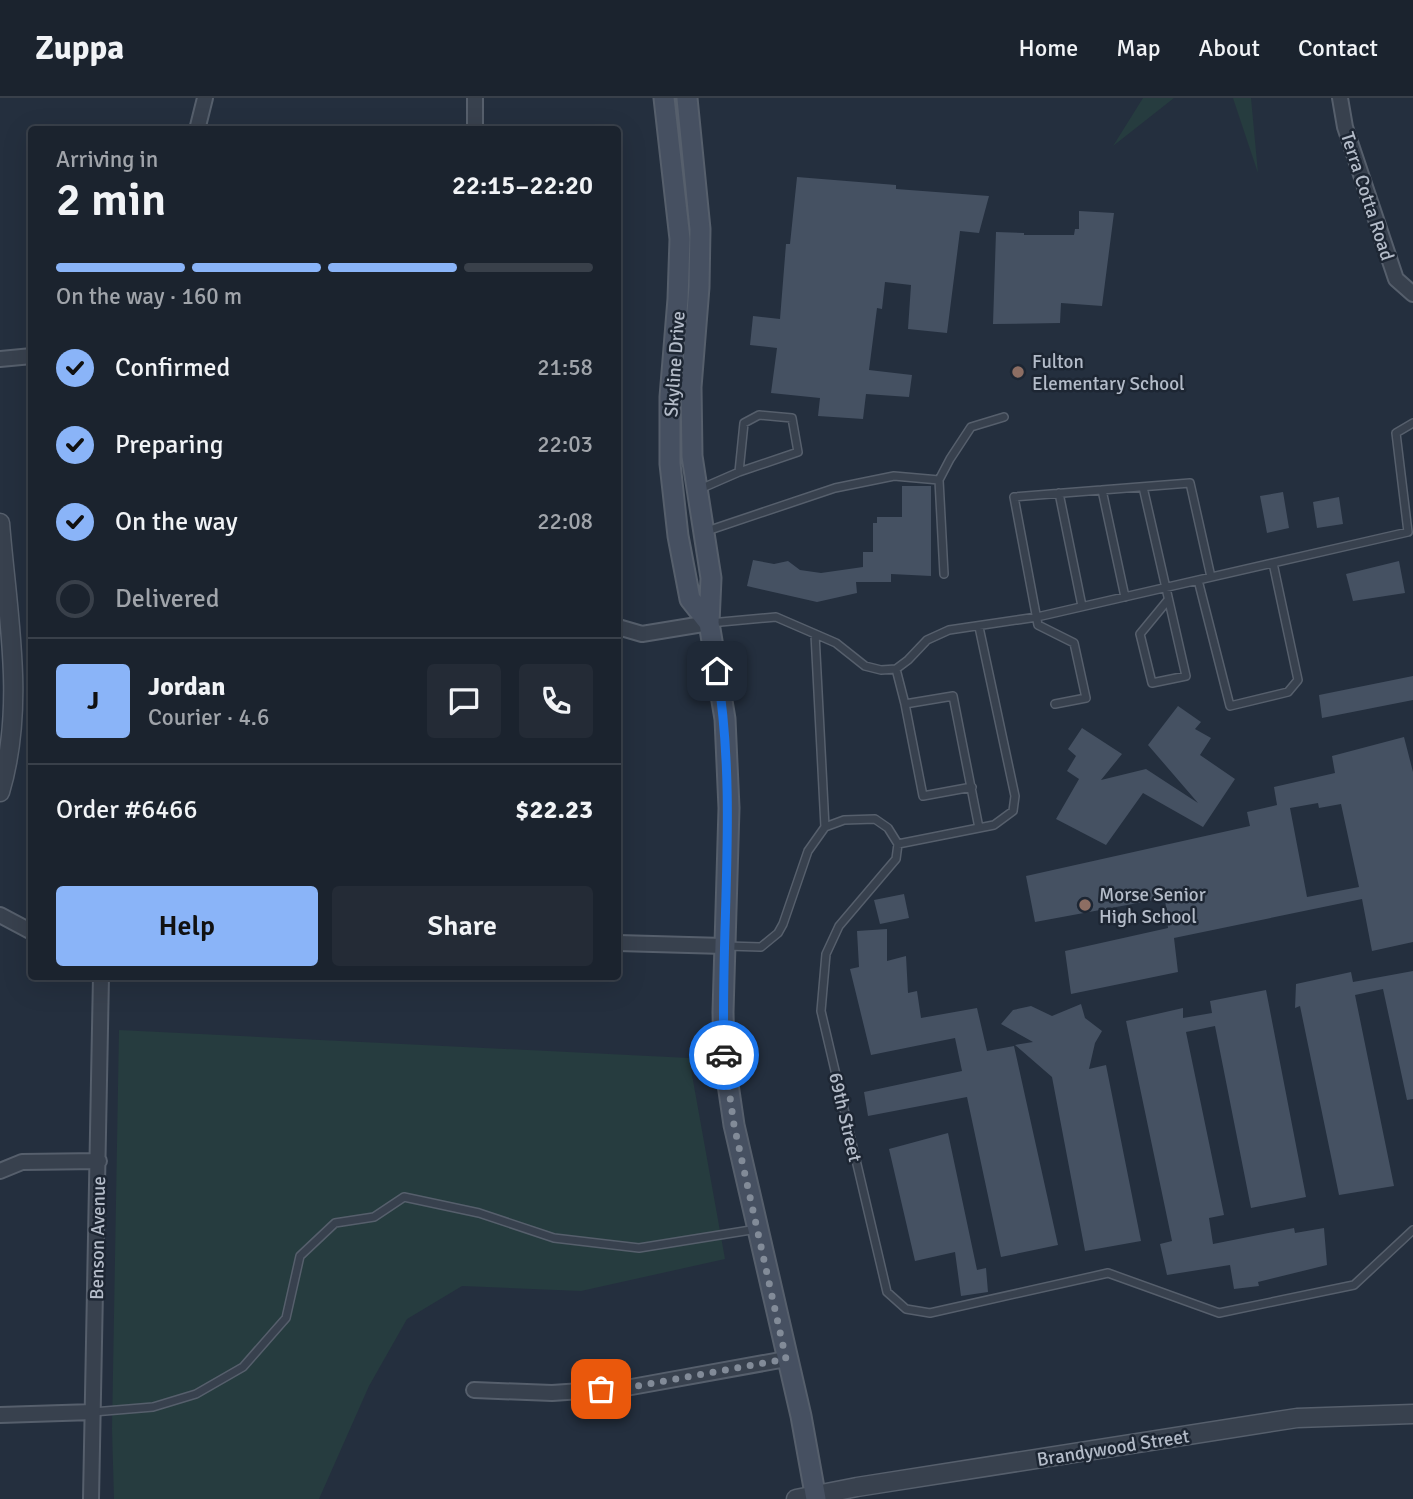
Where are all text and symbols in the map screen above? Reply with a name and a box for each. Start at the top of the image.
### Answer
text: Zuppa [35,28,124,69]
text: Home [1018,33,1078,63]
text: Map [1116,33,1161,63]
text: About [1199,33,1260,63]
text: Contact [1298,33,1378,63]
street label: Terra Cotta Road [1335,129,1399,264]
text: Arriving in [56,145,158,174]
text: 22:15–22:20 [452,170,593,202]
text: 2 min [56,172,166,228]
text: On the way · 160 m [56,282,242,311]
street label: Skyline Drive [659,310,691,418]
icon: check [56,349,94,387]
place label: Fulton Elementary School [1032,350,1185,396]
text: Confirmed [115,352,230,384]
text: 21:58 [537,353,593,382]
marker: Fulton Elementary School [1010,364,1026,380]
icon: check [56,426,94,464]
text: Preparing [115,429,223,461]
text: 22:03 [537,430,593,459]
icon: check [56,503,94,541]
text: On the way [115,506,238,538]
text: 22:08 [537,507,593,536]
text: Delivered [115,583,220,615]
pin [687,641,747,701]
icon: home [698,652,736,690]
button: chat [427,664,501,738]
button: phone [519,664,593,738]
text: Jordan [148,671,225,703]
text: J [87,685,99,717]
text: Courier · 4.6 [148,703,269,732]
text: Order #6466 [56,794,197,826]
text: $22.23 [515,794,593,826]
place label: Morse Senior High School [1099,883,1206,929]
button: Help [56,886,318,966]
button: Share [332,886,593,966]
marker: Morse Senior High School [1077,897,1093,913]
courier [689,1020,759,1090]
icon: car [705,1036,743,1074]
street label: 69th Street [823,1070,867,1165]
street label: Benson Avenue [85,1176,111,1300]
pin [571,1359,631,1419]
icon: bag [582,1370,620,1408]
street label: Brandywood Street [1035,1424,1191,1472]

